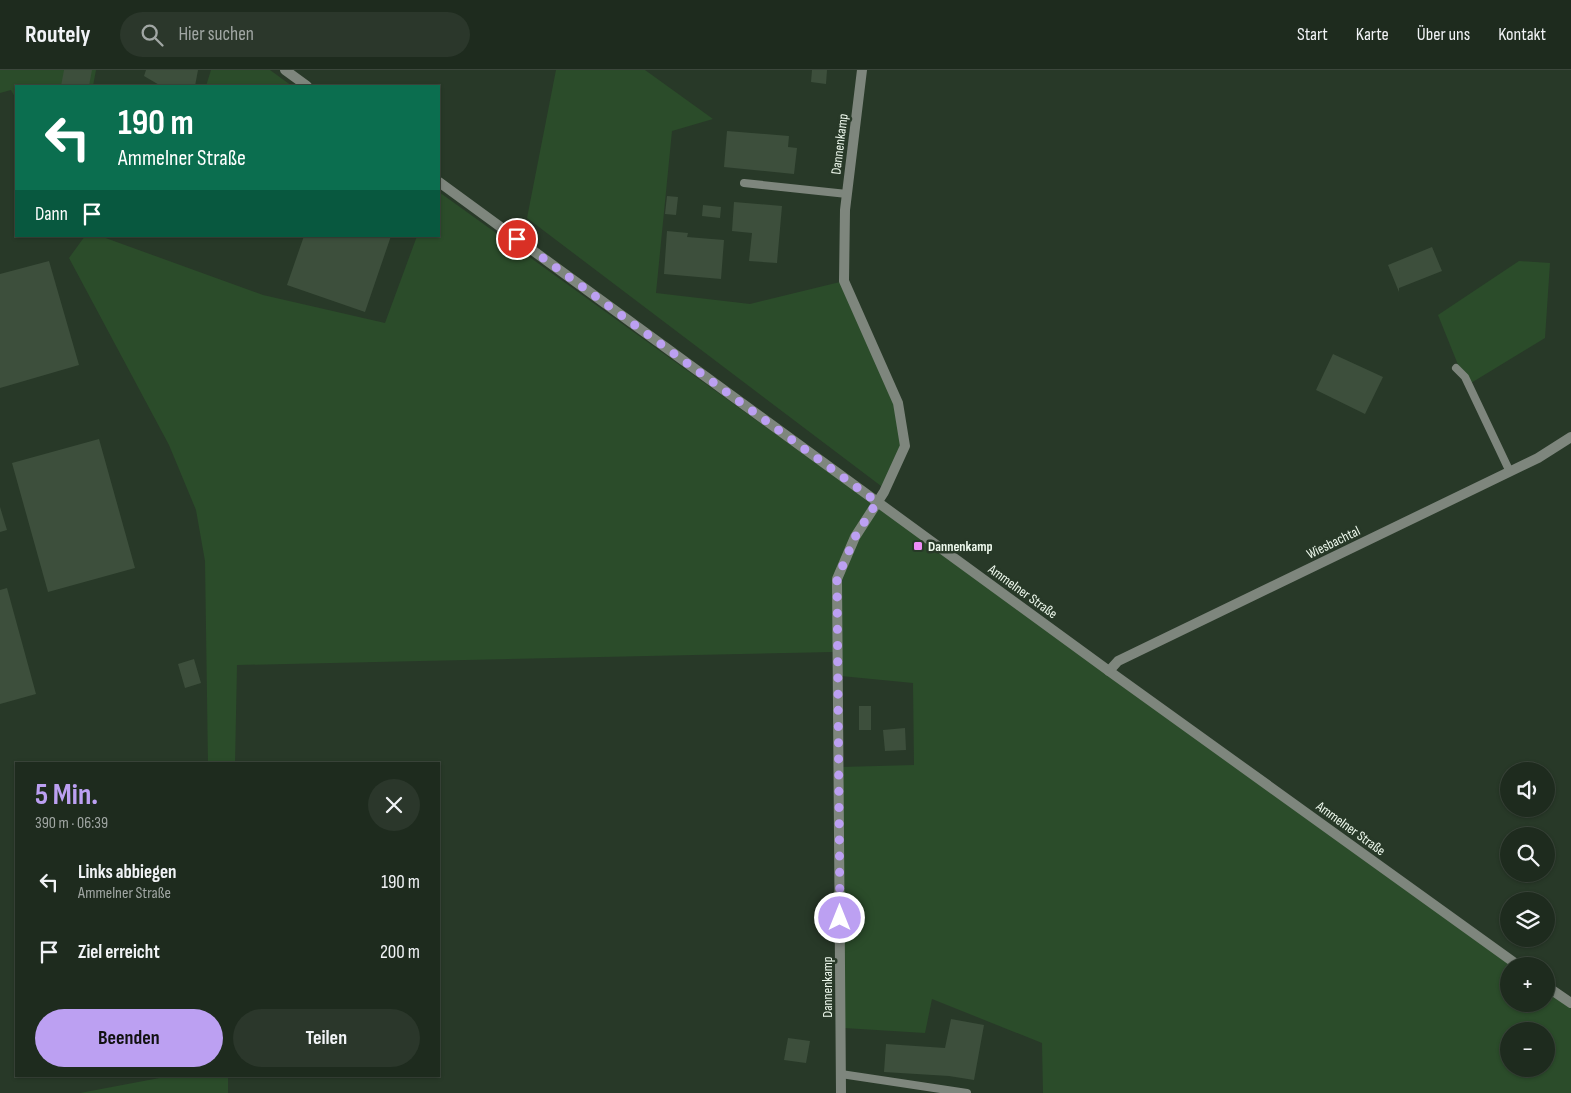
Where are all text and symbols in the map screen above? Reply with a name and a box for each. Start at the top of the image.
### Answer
search box [120,12,470,57]
text: Routely [25,20,90,49]
icon: search [138,21,166,49]
text: Hier suchen [178,23,254,46]
text: Start [1297,24,1328,45]
text: Karte [1356,24,1389,45]
text: Über uns [1417,24,1470,45]
text: Kontakt [1498,24,1546,45]
text: 190 m [118,102,194,145]
icon: left [35,105,100,170]
street label: Dannenkamp [827,112,852,176]
text: Ammelner Straße [118,145,246,172]
icon: arrive [78,200,106,228]
text: Dann [35,203,68,226]
pin [496,218,538,260]
icon: arrive [503,225,531,253]
street label: Wiesbachtal [1304,522,1363,563]
place label: Dannenkamp [928,538,993,555]
marker: Dannenkamp [912,540,924,552]
street label: Ammelner Straße [984,560,1061,622]
map controls [1500,762,1555,1077]
button: sound [1500,762,1555,817]
text: 5 Min. [35,777,98,813]
button: close [368,779,420,831]
street label: Ammelner Straße [1312,797,1389,859]
text: 390 m · 06:39 [35,814,108,833]
button: search [1500,827,1555,882]
text: Links abbiegen [78,861,176,884]
icon: left [35,868,63,896]
text: 190 m [381,871,420,894]
text: Ammelner Straße [78,884,171,903]
position arrow [813,891,865,943]
button: layers [1500,892,1555,947]
icon: arrive [35,938,63,966]
text: Ziel erreicht [78,941,160,964]
text: 200 m [380,941,420,964]
street label: Dannenkamp [819,956,836,1018]
button: + [1500,957,1555,1012]
button: Beenden [35,1009,223,1067]
button: Teilen [233,1009,420,1067]
button: − [1500,1022,1555,1077]

